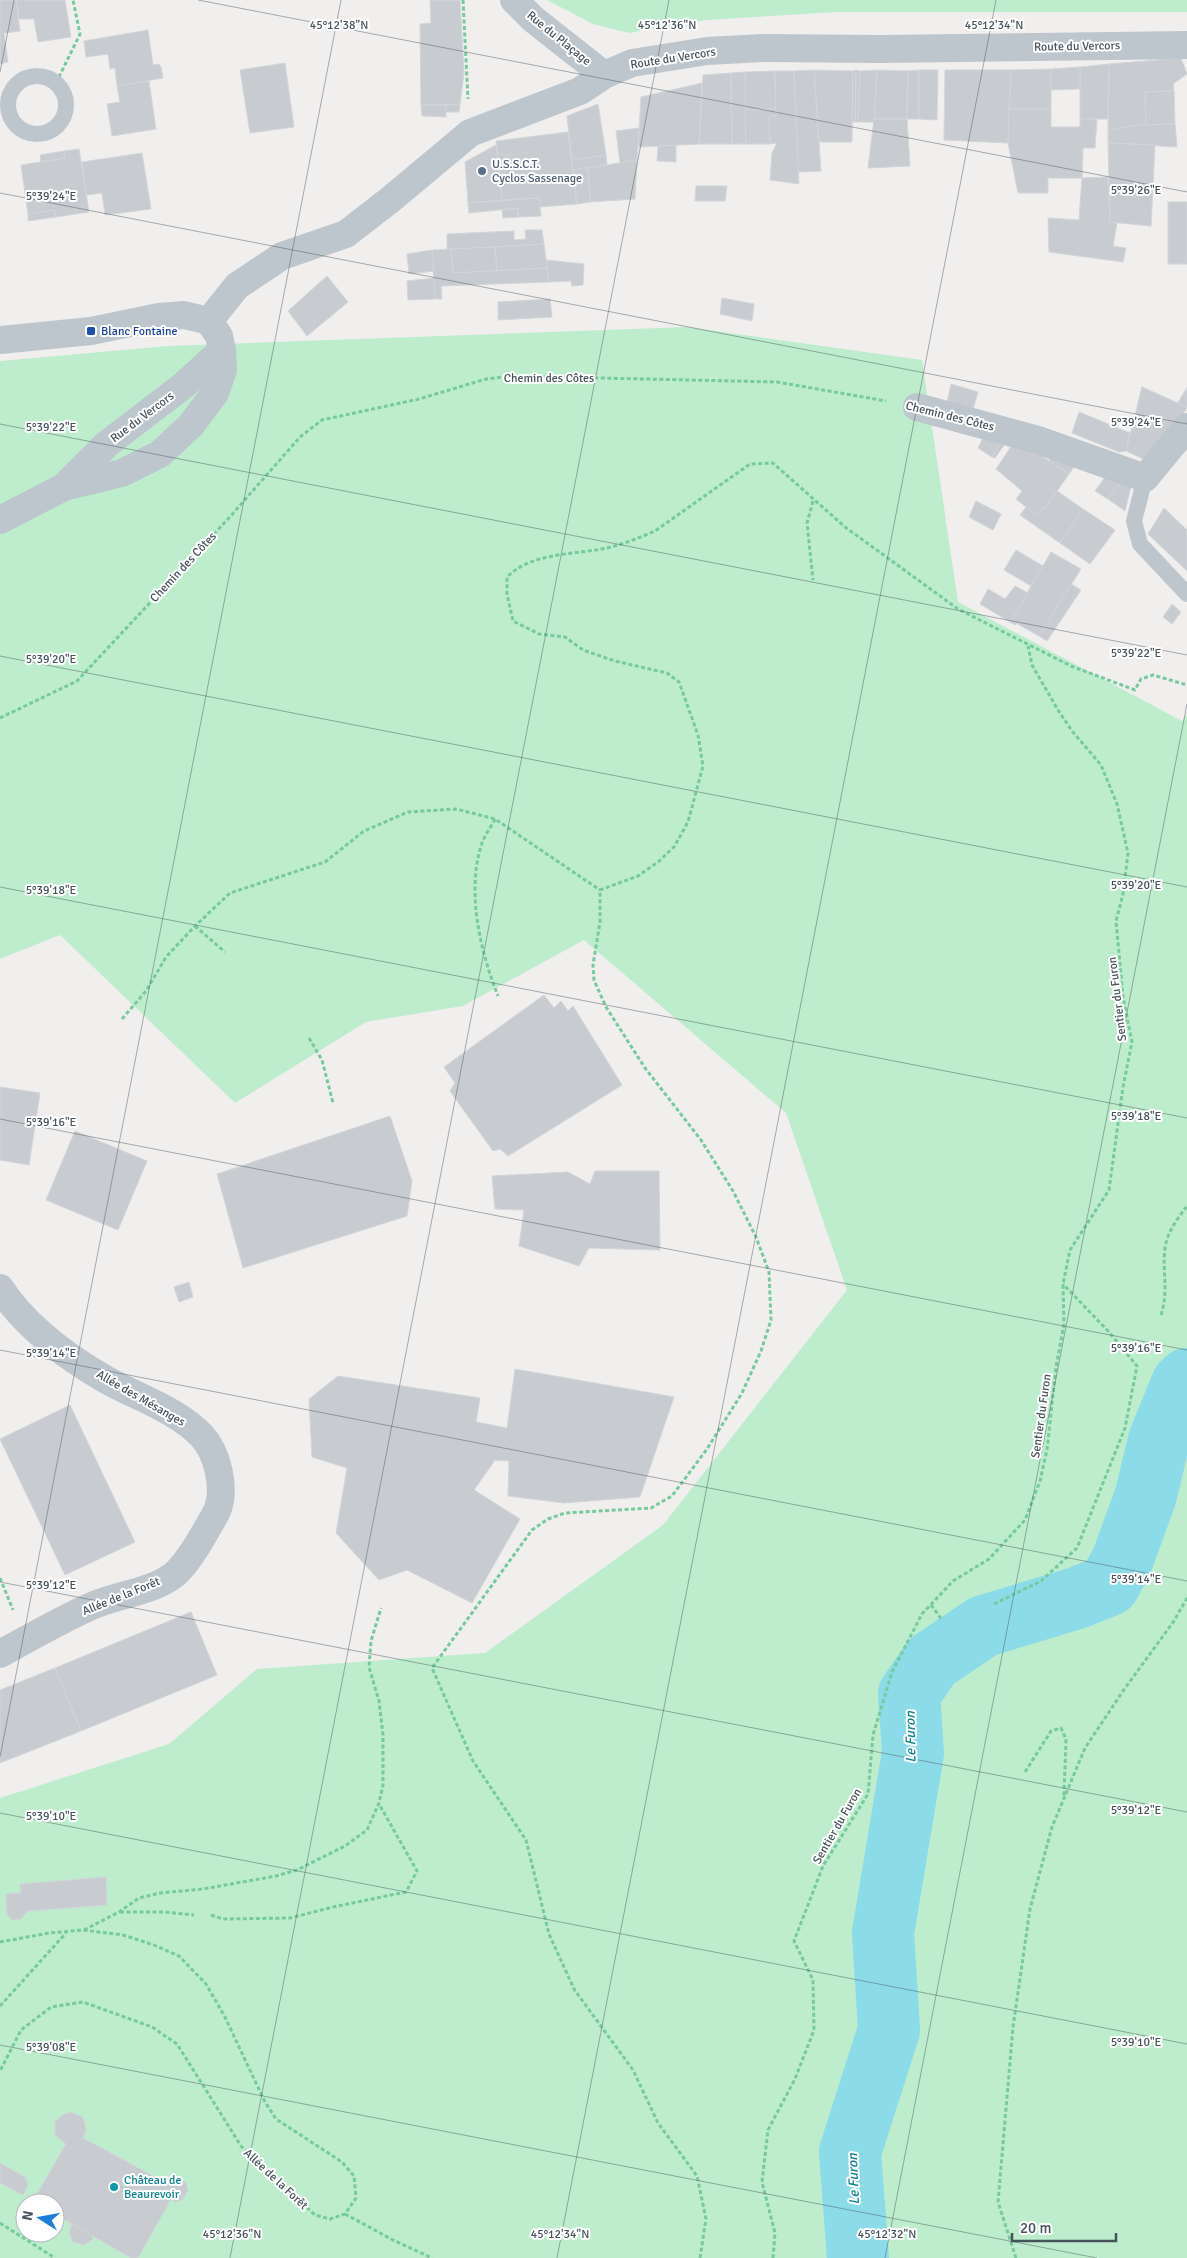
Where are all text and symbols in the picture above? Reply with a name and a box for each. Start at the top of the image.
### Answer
street label: Rue du Plaçage [524,8,594,69]
text: 45°12'38"N [310,18,368,33]
text: 45°12'36"N [638,18,696,33]
text: 45°12'34"N [965,18,1023,33]
street label: Route du Vercors [1034,38,1120,55]
street label: Route du Vercors [629,44,717,73]
place label: U.S.S.C.T. Cyclos Sassenage [492,157,582,186]
marker: U.S.S.C.T. Cyclos Sassenage [476,165,488,177]
text: 5°39'26"E [1111,183,1162,198]
text: 5°39'24"E [26,189,77,204]
place label: Blanc Fontaine [101,324,178,339]
marker: Blanc Fontaine [85,325,97,337]
street label: Chemin des Côtes [504,371,594,386]
street label: Rue du Vercors [108,389,177,446]
street label: Chemin des Côtes [904,398,996,435]
text: 5°39'24"E [1111,415,1162,430]
text: 5°39'22"E [26,420,77,435]
street label: Chemin des Côtes [147,529,220,606]
text: 5°39'22"E [1111,646,1162,661]
text: 5°39'20"E [26,652,77,667]
text: 5°39'20"E [1111,878,1162,893]
text: 5°39'18"E [26,883,77,898]
street label: Sentier du Furon [1105,956,1130,1042]
text: 5°39'18"E [1111,1109,1162,1124]
text: 5°39'16"E [26,1115,77,1130]
text: 5°39'16"E [1111,1341,1162,1356]
text: 5°39'14"E [26,1346,77,1361]
street label: Allée des Mésanges [94,1367,188,1430]
street label: Sentier du Furon [1028,1373,1055,1459]
text: 5°39'14"E [1111,1572,1162,1587]
street label: Allée de la Forêt [80,1574,162,1619]
text: 5°39'12"E [26,1578,77,1593]
water label: Le Furon [902,1711,919,1763]
street label: Sentier du Furon [810,1786,865,1867]
text: 5°39'12"E [1111,1803,1162,1818]
text: 5°39'10"E [26,1809,77,1824]
text: 5°39'10"E [1111,2035,1162,2050]
text: 5°39'08"E [26,2040,77,2055]
street label: Allée de la Forêt [240,2146,311,2213]
water label: Le Furon [844,2153,863,2205]
place label: Château de Beaurevoir [124,2173,181,2202]
marker: Château de Beaurevoir [108,2181,120,2193]
north arrow [15,2193,65,2243]
text: N [18,2209,37,2222]
scale bar [1012,2210,1116,2242]
text: 20 m [1020,2219,1051,2237]
text: 45°12'36"N [203,2227,261,2242]
text: 45°12'34"N [531,2227,589,2242]
text: 45°12'32"N [858,2227,916,2242]

